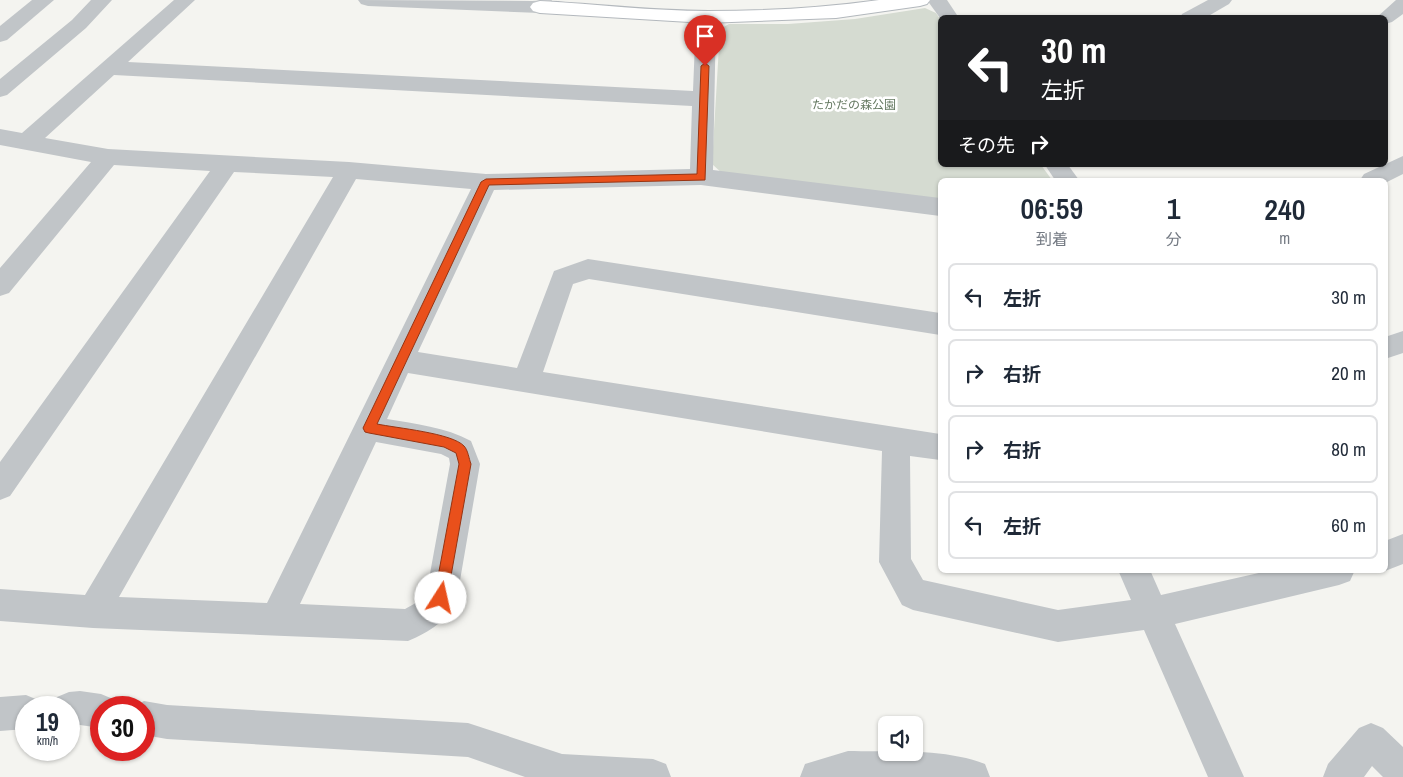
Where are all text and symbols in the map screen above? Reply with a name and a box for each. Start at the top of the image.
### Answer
pin [684,15,726,66]
icon: arrive [691,22,719,50]
text: 30 m [1041,27,1106,74]
icon: left [958,35,1023,100]
text: 左折 [1041,75,1085,105]
park label: たかだの森公園 [812,97,896,113]
icon: right [1025,130,1053,158]
text: その先 [958,132,1015,158]
text: 06:59 [1021,188,1083,228]
text: 1 [1167,188,1181,228]
text: 240 [1264,189,1305,229]
text: m [1279,227,1290,249]
text: 到着 [1036,228,1068,250]
text: 分 [1166,228,1182,250]
icon: left [960,283,988,311]
text: 30 m [1331,284,1366,310]
text: 左折 [1003,285,1041,311]
icon: right [960,359,988,387]
text: 20 m [1331,360,1366,386]
text: 右折 [1003,361,1041,387]
icon: right [960,435,988,463]
text: 80 m [1331,436,1366,462]
text: 右折 [1003,437,1041,463]
icon: left [960,511,988,539]
text: 60 m [1331,512,1366,538]
text: 左折 [1003,513,1041,539]
position arrow [414,571,466,623]
speed limit sign: 30 [90,696,155,761]
text: 19 [36,705,59,739]
map controls [878,716,923,761]
button: sound [878,716,923,761]
text: km/h [37,733,58,749]

